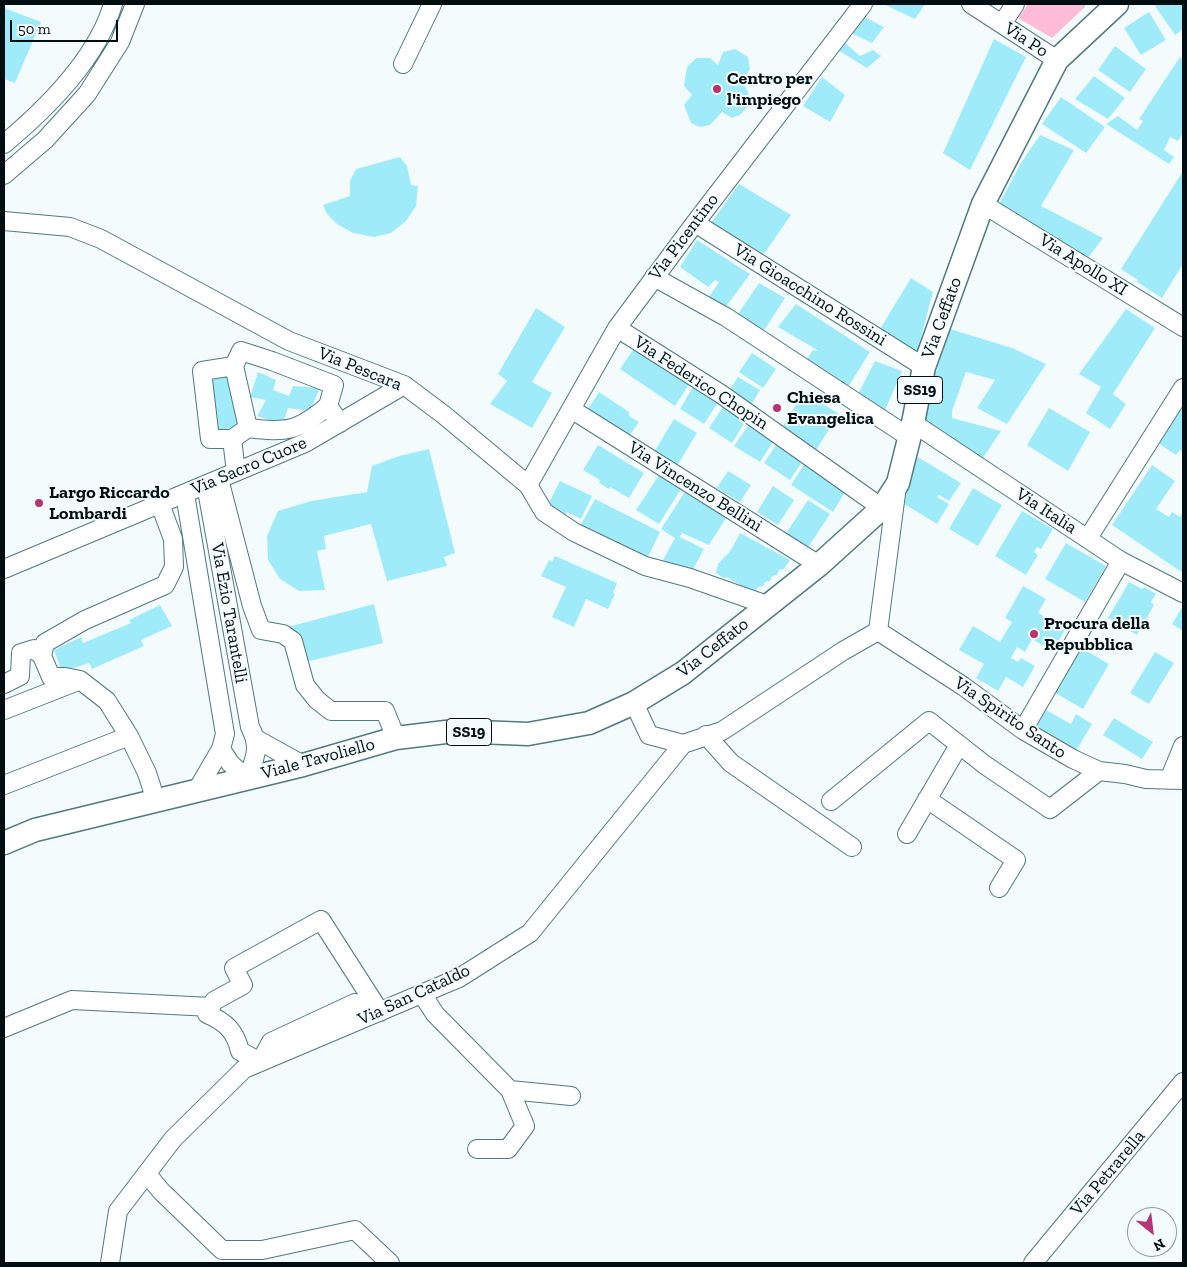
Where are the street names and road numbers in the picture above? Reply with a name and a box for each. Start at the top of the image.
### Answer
street label: Via Po [1000,18,1052,62]
street label: Via Picentino [644,189,724,285]
street label: Via Apollo XI [1035,229,1131,301]
street label: Via Gioacchino Rossini [730,239,890,351]
street label: Via Ceffato [917,274,967,362]
street label: Via Federico Chopin [630,331,772,435]
street label: Via Pescara [315,342,405,396]
road number: SS19 [898,376,942,404]
street label: Via Sacro Cuore [188,432,310,500]
street label: Via Vincenzo Bellini [624,437,766,537]
street label: Via Italia [1011,483,1081,539]
street label: Via Ezio Tarantelli [206,541,252,685]
street label: Via Ceffato [673,613,753,683]
street label: Via Spirito Santo [950,672,1070,764]
road number: SS19 [446,719,492,746]
street label: Viale Tavoliello [259,733,377,785]
street label: Via San Cataldo [354,960,474,1030]
street label: Via Petrarella [1066,1126,1150,1220]

